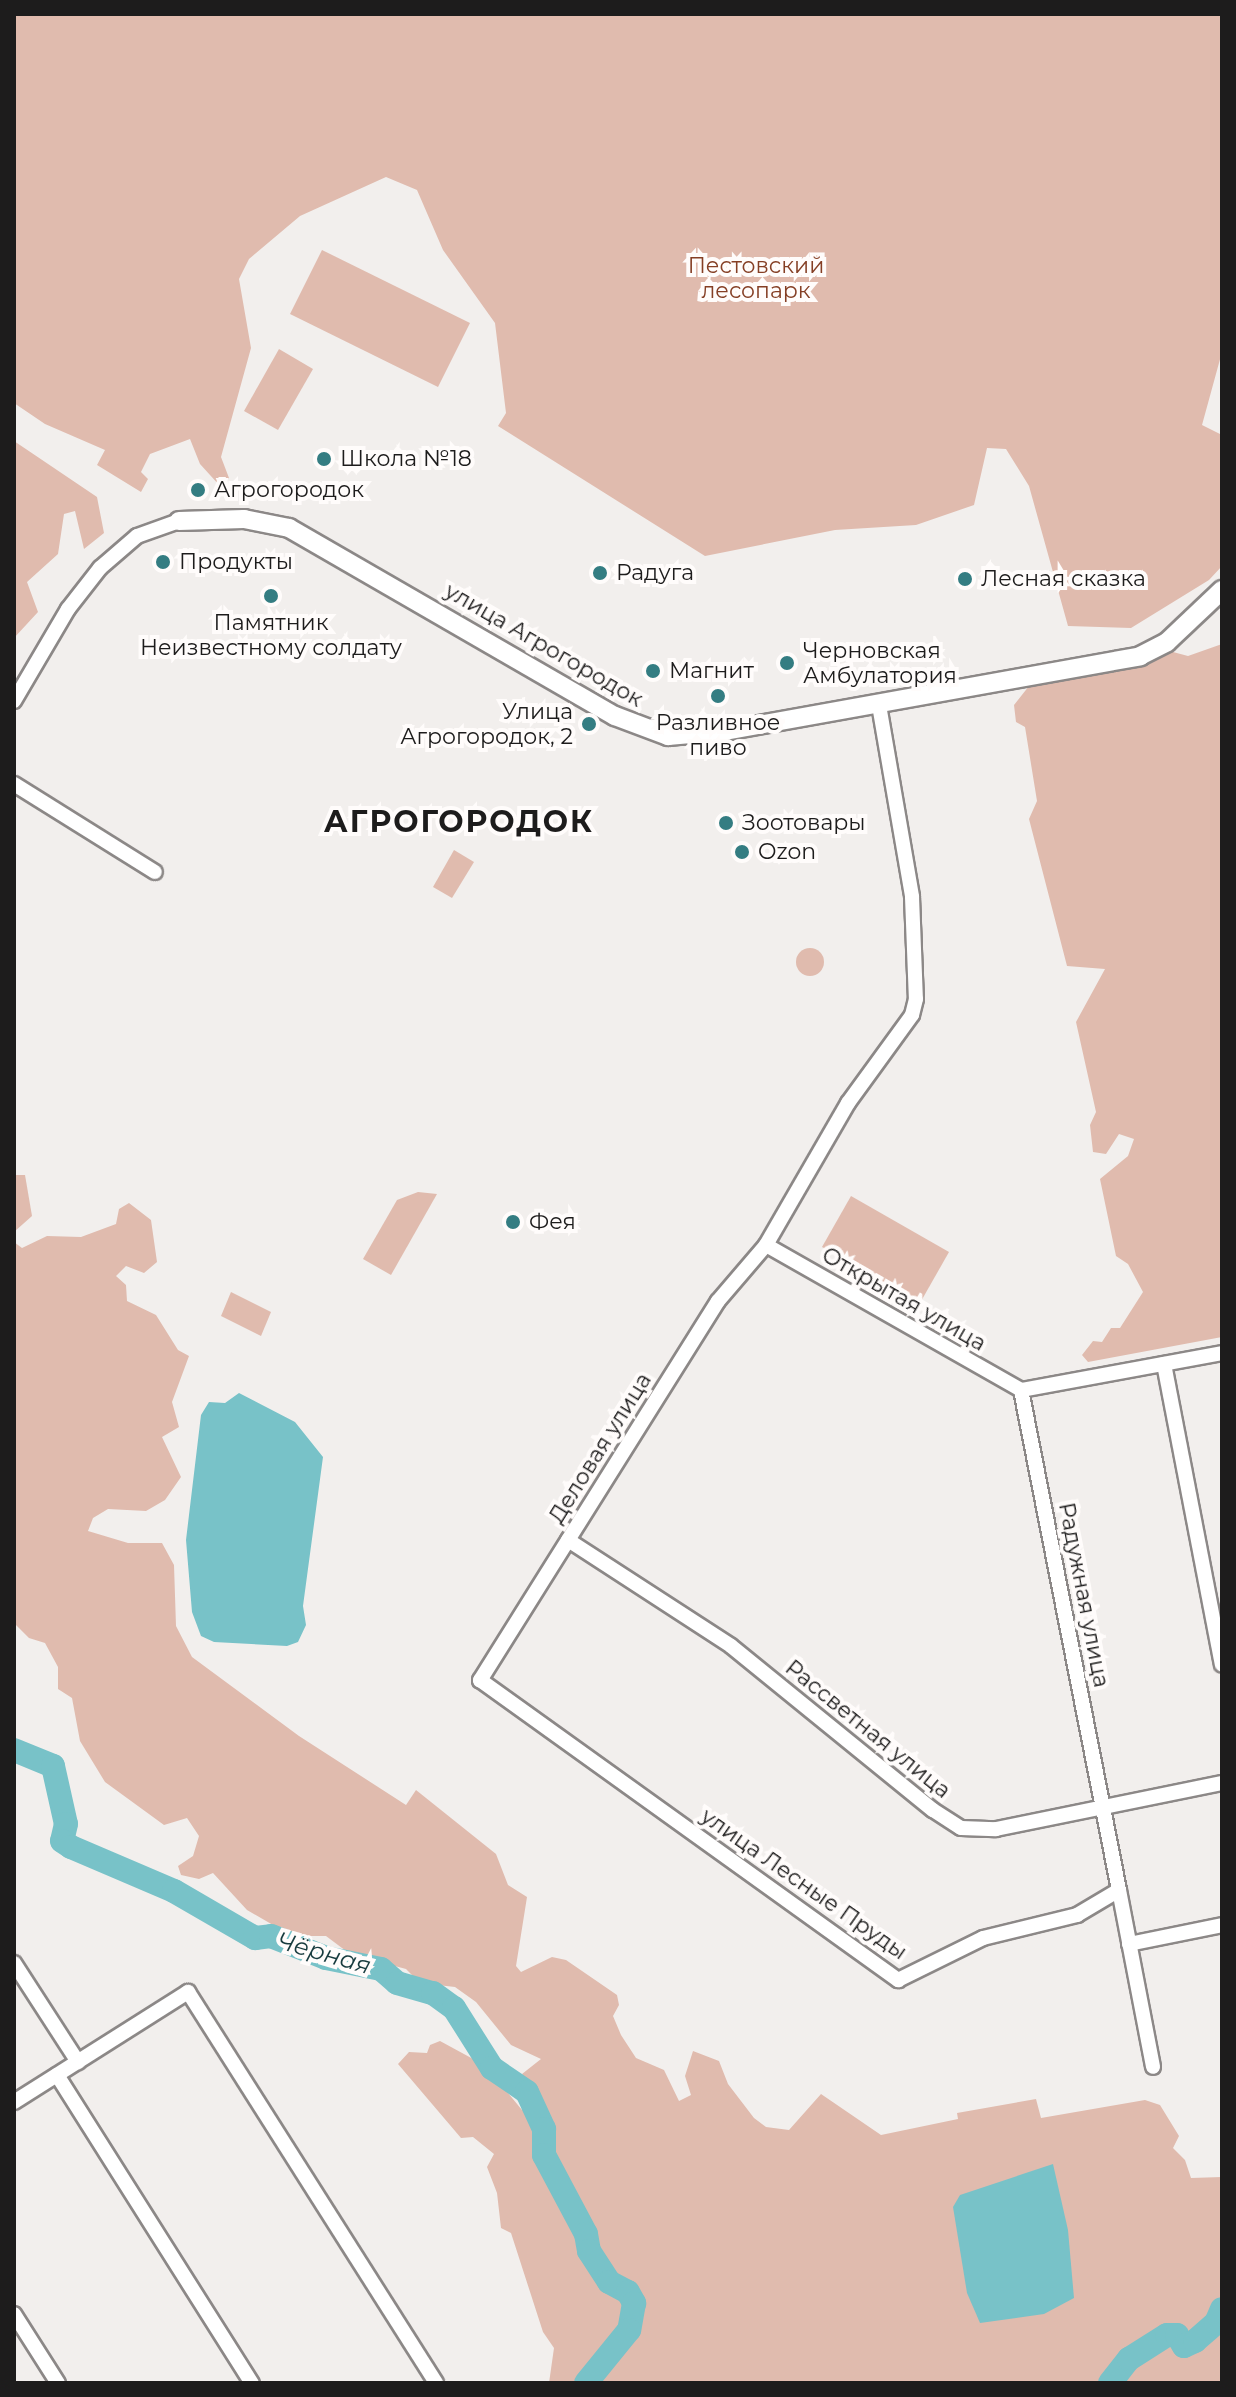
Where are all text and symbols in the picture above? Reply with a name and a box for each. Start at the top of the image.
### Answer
park label: Пестовский лесопарк [688,252,824,304]
place label: Школа №18 [340,446,472,472]
marker: Школа №18 [315,450,333,468]
place label: Агрогородок [214,477,364,503]
marker: Агрогородок [189,481,207,499]
place label: Продукты [179,549,293,575]
marker: Продукты [154,553,172,571]
place label: Радуга [616,560,694,586]
marker: Радуга [591,564,609,582]
place label: Лесная сказка [981,566,1146,592]
marker: Лесная сказка [956,570,974,588]
street label: улица Агрогородок [440,577,648,713]
marker: Памятник Неизвестному солдату [262,587,280,605]
place label: Памятник Неизвестному солдату [140,609,402,660]
place label: Черновская Амбулатория [803,637,957,688]
marker: Черновская Амбулатория [778,654,796,672]
place label: Магнит [669,658,754,684]
marker: Магнит [644,662,662,680]
marker: Разливное пиво [709,687,727,705]
place label: Улица Агрогородок, 2 [400,698,573,750]
place label: Разливное пиво [656,709,780,760]
marker: Улица Агрогородок, 2 [580,715,598,733]
district label: АГРОГОРОДОК [324,804,594,840]
place label: Зоотовары [742,810,866,836]
marker: Зоотовары [717,814,735,832]
place label: Ozon [758,839,816,865]
marker: Ozon [733,843,751,861]
place label: Фея [529,1209,576,1235]
marker: Фея [504,1213,522,1231]
street label: Открытая улица [817,1241,991,1357]
street label: Деловая улица [543,1368,657,1528]
street label: Радужная улица [1053,1500,1115,1690]
street label: Рассветная улица [780,1654,956,1804]
street label: улица Лесные Пруды [696,1803,912,1965]
water label: Чёрная [274,1926,374,1980]

